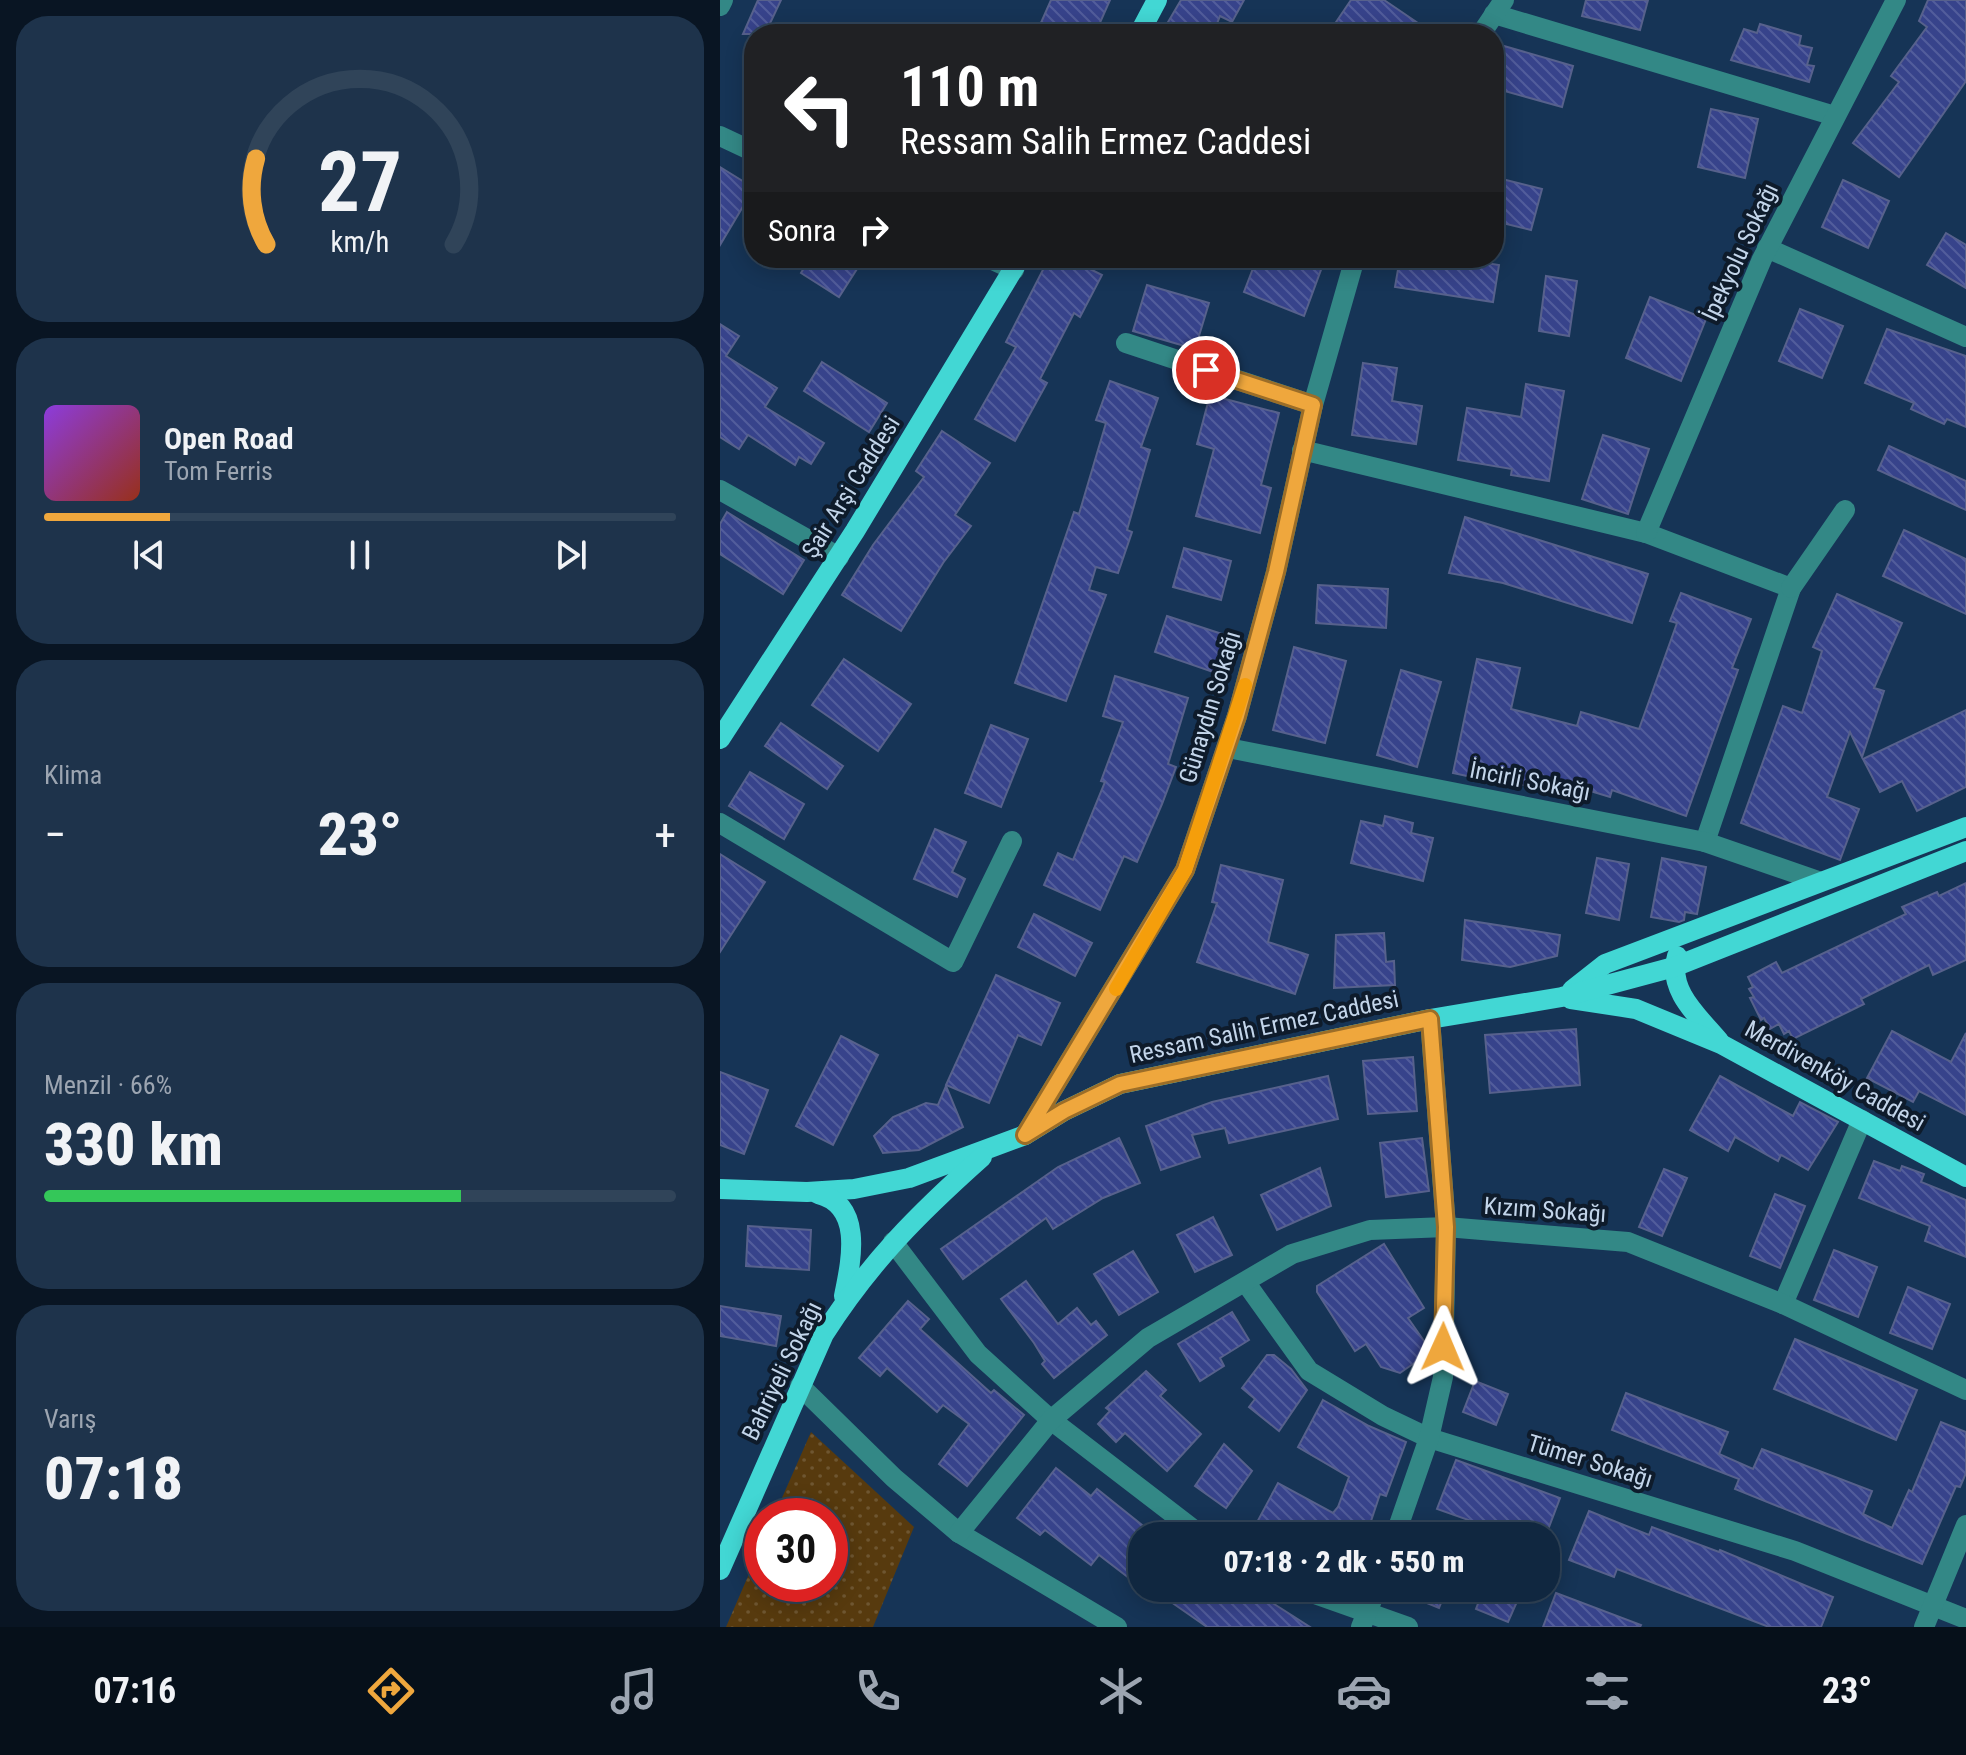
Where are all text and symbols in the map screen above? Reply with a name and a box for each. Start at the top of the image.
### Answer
text: 110 m [900,54,1039,120]
icon: left [768,56,872,160]
text: Ressam Salih Ermez Caddesi [900,121,1311,163]
text: 27 [318,134,402,231]
street label: İpekyolu Sokağı [1696,179,1784,325]
icon: right [852,208,896,252]
text: Sonra [768,213,836,248]
text: km/h [331,225,389,259]
pin [1172,336,1240,404]
icon: arrive [1184,348,1228,392]
street label: Şair Arşi Caddesi [796,411,906,563]
text: Open Road [164,421,294,456]
text: Tom Ferris [164,456,273,486]
icon: previous [127,533,171,577]
icon: pause [338,533,382,577]
icon: next [549,533,593,577]
street label: Günaydın Sokağı [1174,628,1246,786]
street label: İncirli Sokağı [1467,756,1593,806]
text: Klima [44,760,102,790]
text: 23° [318,799,402,870]
text: − [44,809,66,861]
text: + [654,809,676,861]
street label: Ressam Salih Ermez Caddesi [1127,985,1401,1069]
street label: Merdivenköy Caddesi [1740,1015,1930,1137]
text: Menzil · 66% [44,1070,172,1100]
text: 330 km [44,1109,223,1180]
street label: Kızım Sokağı [1483,1192,1607,1228]
street label: Bahriyeli Sokağı [736,1297,828,1445]
position arrow [1401,1305,1485,1389]
text: Varış [44,1404,96,1434]
street label: Tümer Sokağı [1524,1429,1656,1493]
text: 07:18 [44,1443,183,1514]
speed limit sign: 30 [744,1498,848,1602]
text: 07:18 · 2 dk · 550 m [1223,1544,1465,1579]
icon: directions [363,1663,419,1719]
icon: music [606,1663,662,1719]
icon: phone [850,1663,906,1719]
icon: climate [1093,1663,1149,1719]
icon: car [1336,1663,1392,1719]
icon: filters [1579,1663,1635,1719]
text: 07:16 [94,1670,176,1712]
text: 23° [1822,1670,1872,1712]

